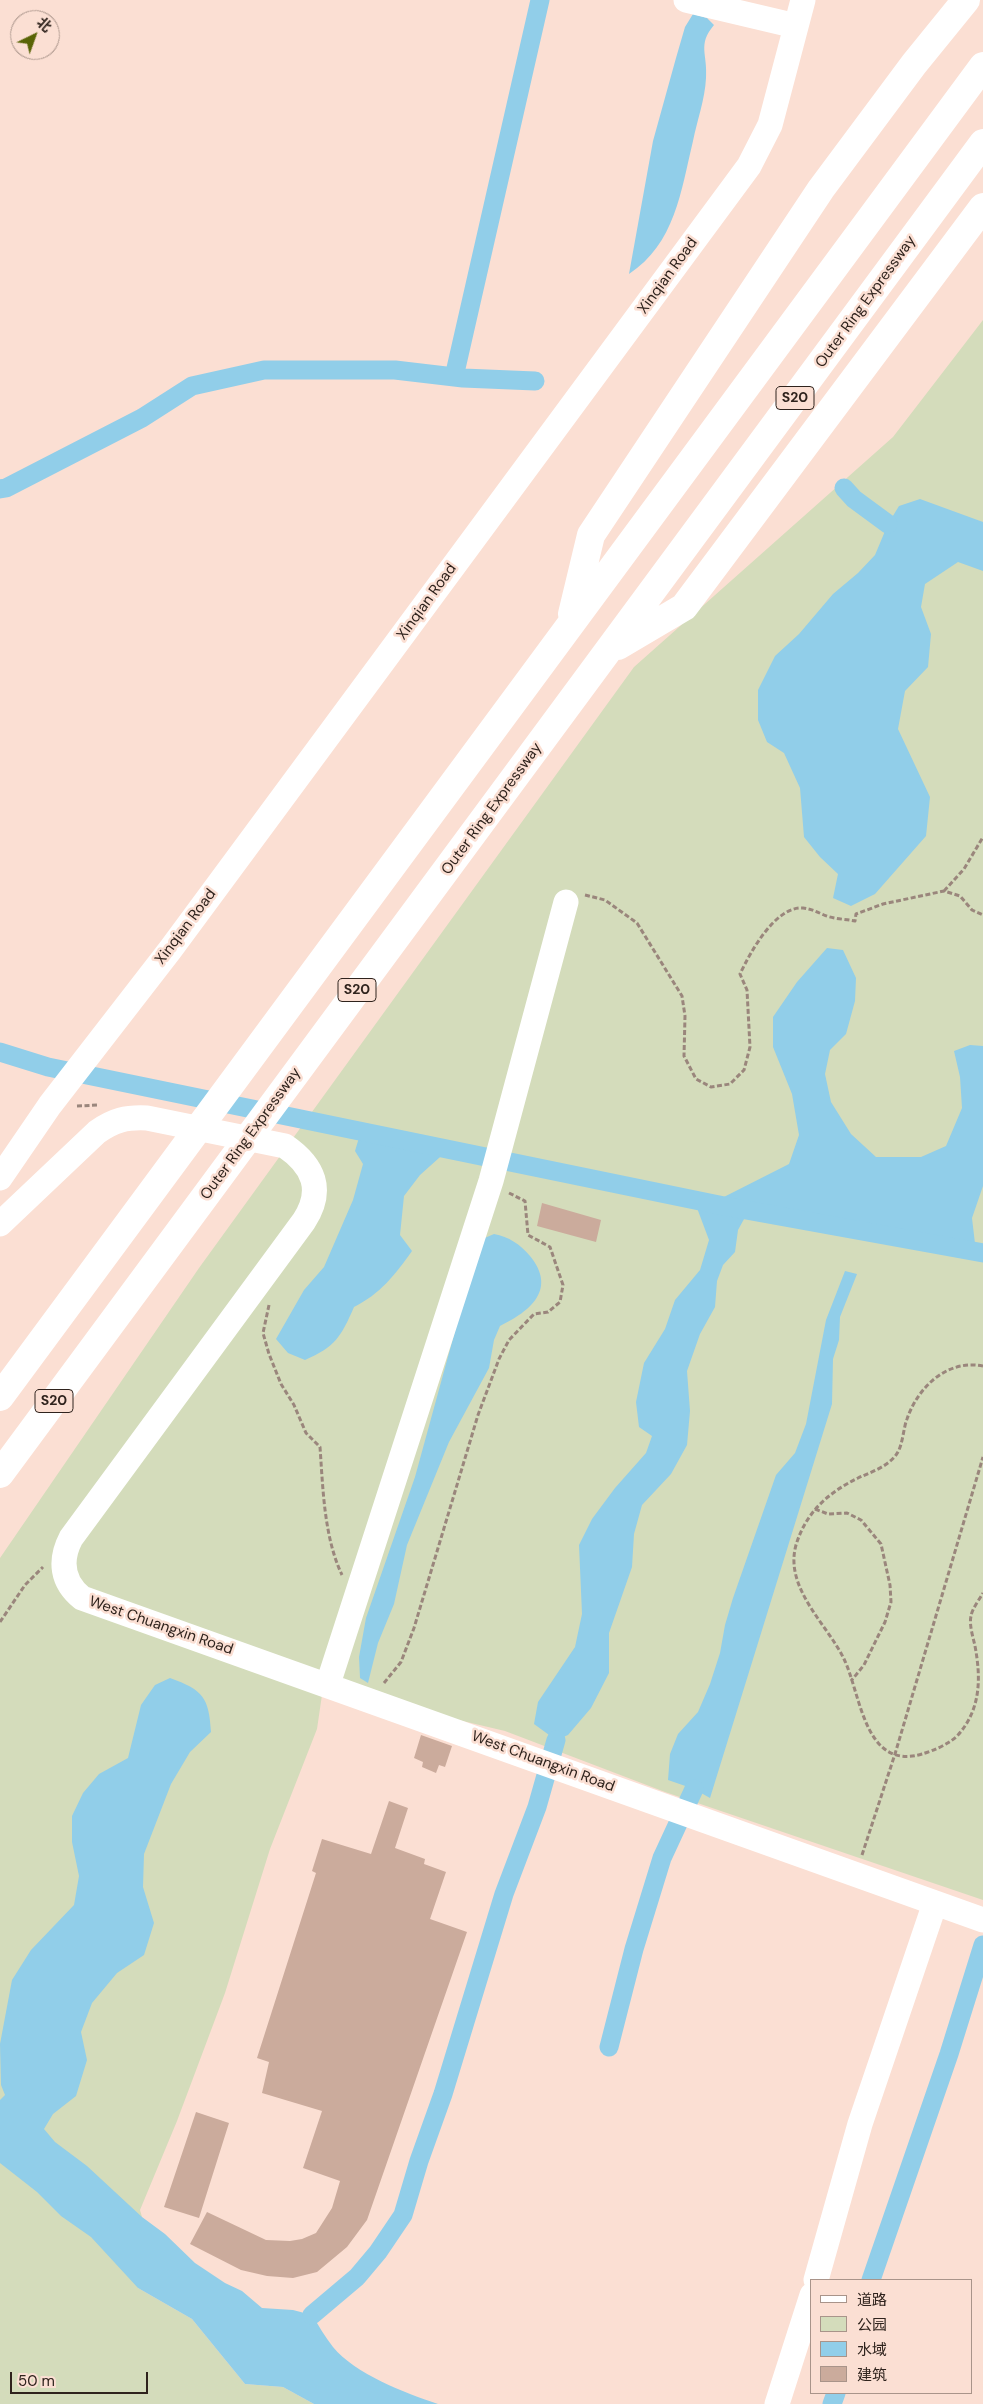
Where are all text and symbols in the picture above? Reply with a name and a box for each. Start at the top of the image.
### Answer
north arrow [10,10,60,60]
text: 北 [33,13,56,36]
street label: Outer Ring Expressway [812,233,920,371]
street label: Xinqian Road [634,234,702,318]
road number: S20 [776,386,814,409]
street label: Xinqian Road [393,560,461,644]
street label: Outer Ring Expressway [438,740,546,878]
street label: Xinqian Road [152,886,220,968]
road number: S20 [338,978,376,1002]
street label: Outer Ring Expressway [197,1065,305,1203]
road number: S20 [35,1390,73,1412]
street label: West Chuangxin Road [87,1593,235,1659]
street label: West Chuangxin Road [469,1728,617,1796]
legend [810,2279,973,2394]
text: 道路 [857,2290,887,2310]
text: 公园 [857,2315,887,2335]
text: 水域 [857,2340,887,2360]
scale bar [12,2362,150,2394]
text: 建筑 [857,2365,887,2385]
text: 50 m [18,2371,55,2391]

